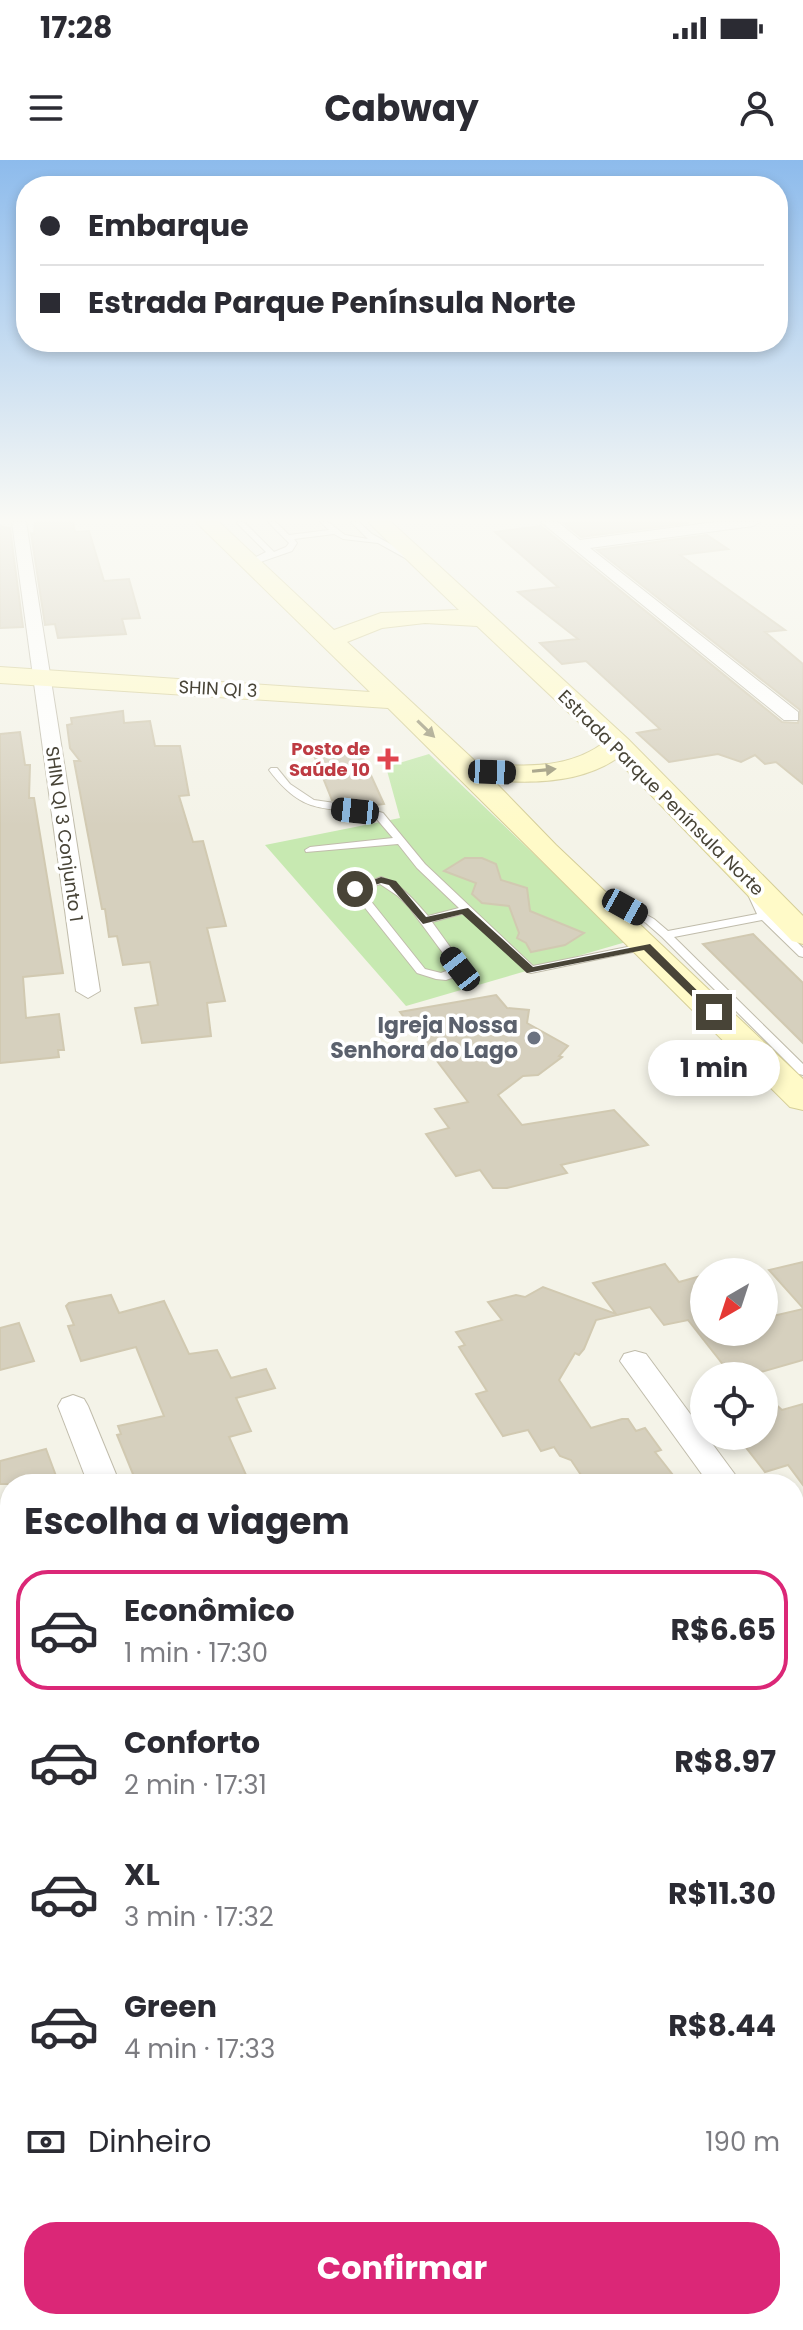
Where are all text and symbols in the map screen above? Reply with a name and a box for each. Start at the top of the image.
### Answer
text: 17:28 [40,6,112,49]
text: Cabway [324,83,479,134]
icon: menu [24,86,68,130]
icon: person [735,86,779,130]
text: Embarque [88,204,249,247]
text: Estrada Parque Península Norte [88,281,576,324]
street label: SHIN QI 3 [178,674,258,703]
street label: Estrada Parque Península Norte [553,684,770,901]
one-way arrow [416,720,435,738]
place label: Posto de Saúde 10 [289,736,370,782]
street label: SHIN QI 3 Conjunto 1 [40,745,89,923]
marker: Posto de Saúde 10 [377,748,399,770]
car [468,759,516,785]
one-way arrow [532,764,557,777]
car [330,797,380,825]
route start [337,871,373,907]
car [598,885,652,929]
car [436,943,484,995]
route end [696,994,732,1030]
place label: Igreja Nossa Senhora do Lago [330,1010,518,1066]
marker: Igreja Nossa Senhora do Lago [525,1029,543,1047]
callout: 1 min [648,1040,780,1096]
text: 1 min [680,1050,748,1086]
north arrow [690,1258,778,1346]
map controls [690,1258,778,1450]
button: locate [690,1362,778,1450]
text: Escolha a viagem [24,1496,350,1547]
text: Econômico [124,1589,295,1632]
icon: car [28,1594,100,1666]
text: R$6.65 [671,1608,776,1651]
text: 1 min · 17:30 [124,1635,268,1671]
text: Conforto [124,1721,260,1764]
icon: car [28,1726,100,1798]
text: R$8.97 [674,1740,776,1783]
text: 2 min · 17:31 [124,1767,267,1803]
text: XL [124,1853,160,1896]
icon: car [28,1858,100,1930]
text: R$11.30 [668,1872,776,1915]
text: 3 min · 17:32 [124,1899,274,1935]
text: Green [124,1985,217,2028]
icon: car [28,1990,100,2062]
text: R$8.44 [668,2004,776,2047]
text: 4 min · 17:33 [124,2031,275,2067]
icon: cash [24,2120,68,2164]
text: Dinheiro [88,2120,211,2163]
text: 190 m [705,2124,780,2160]
button: Confirmar [24,2222,780,2314]

